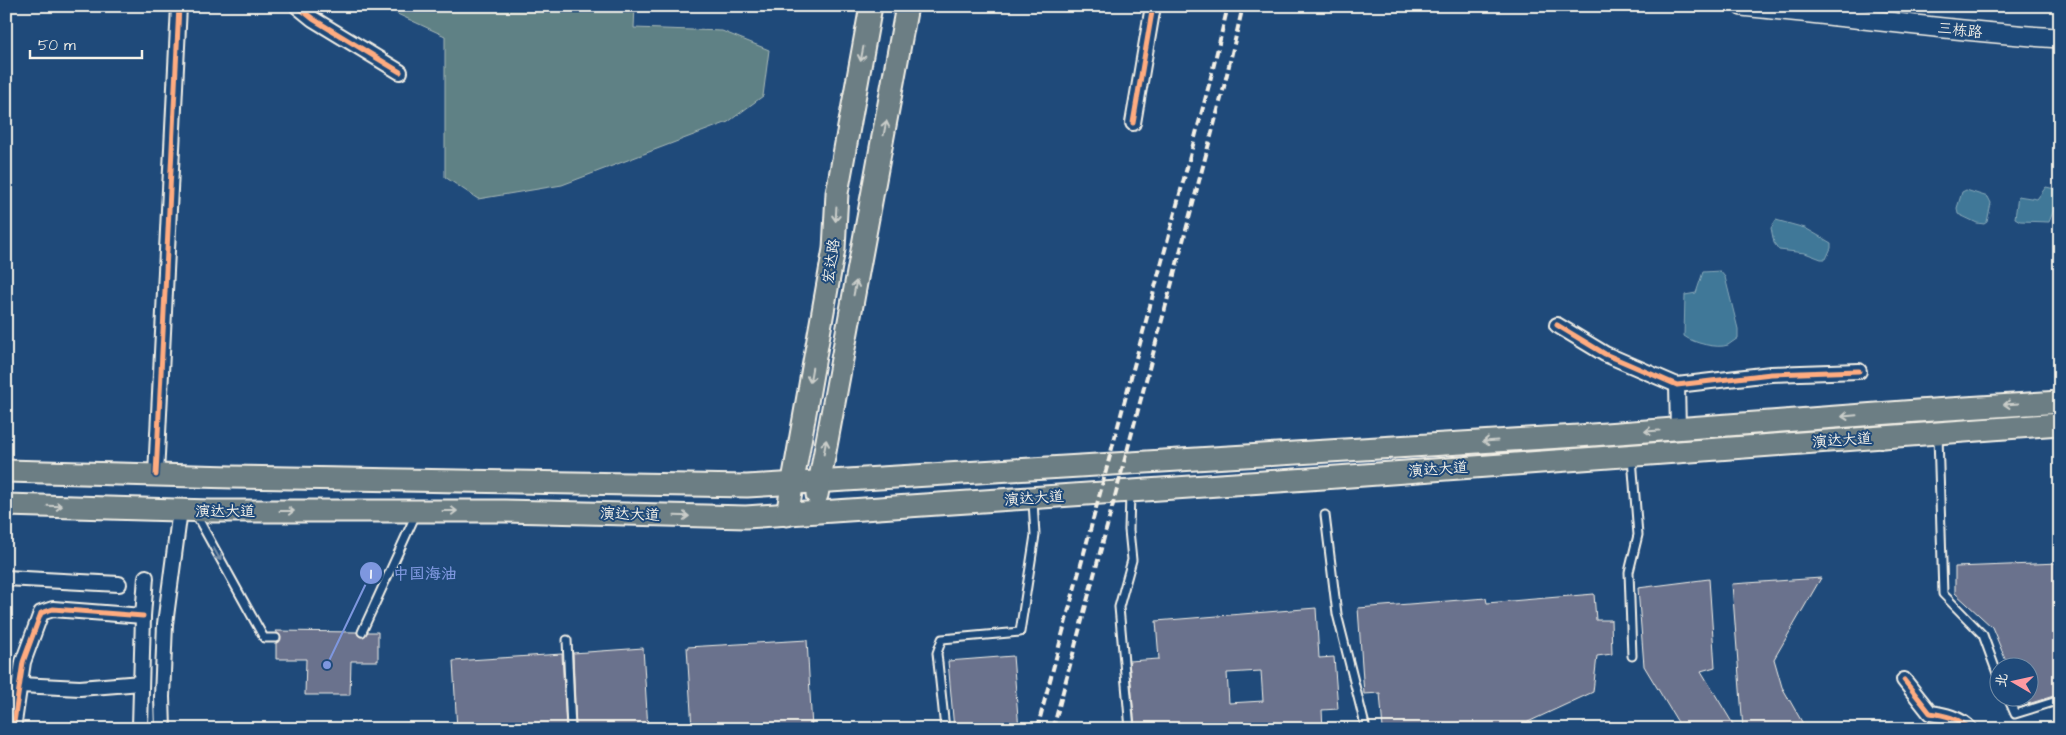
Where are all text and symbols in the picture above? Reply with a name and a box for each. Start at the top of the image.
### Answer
street label: 三栋路 [1936,18,1983,43]
scale bar [30,28,142,60]
text: 50 m [38,35,76,56]
one-way arrow [857,46,866,62]
one-way arrow [880,120,890,136]
one-way arrow [831,206,840,222]
street label: 宏达路 [818,237,845,285]
one-way arrow [851,280,860,296]
one-way arrow [806,366,816,382]
one-way arrow [2003,400,2019,409]
one-way arrow [1841,411,1857,421]
one-way arrow [1644,426,1660,435]
street label: 演达大道 [1811,428,1873,453]
one-way arrow [1482,436,1498,446]
one-way arrow [821,440,831,456]
street label: 演达大道 [1407,457,1469,482]
street label: 演达大道 [1003,486,1065,511]
street label: 演达大道 [195,501,255,522]
one-way arrow [47,502,63,511]
street label: 演达大道 [600,503,660,526]
one-way arrow [279,506,295,516]
one-way arrow [442,506,458,516]
one-way arrow [674,511,690,520]
one-way arrow [213,546,223,560]
callout: 中国海油 [358,558,467,589]
text: 中国海油 [393,563,457,585]
text: 1 [370,564,372,585]
north arrow [1988,658,2038,708]
text: 北 [1991,672,2013,689]

